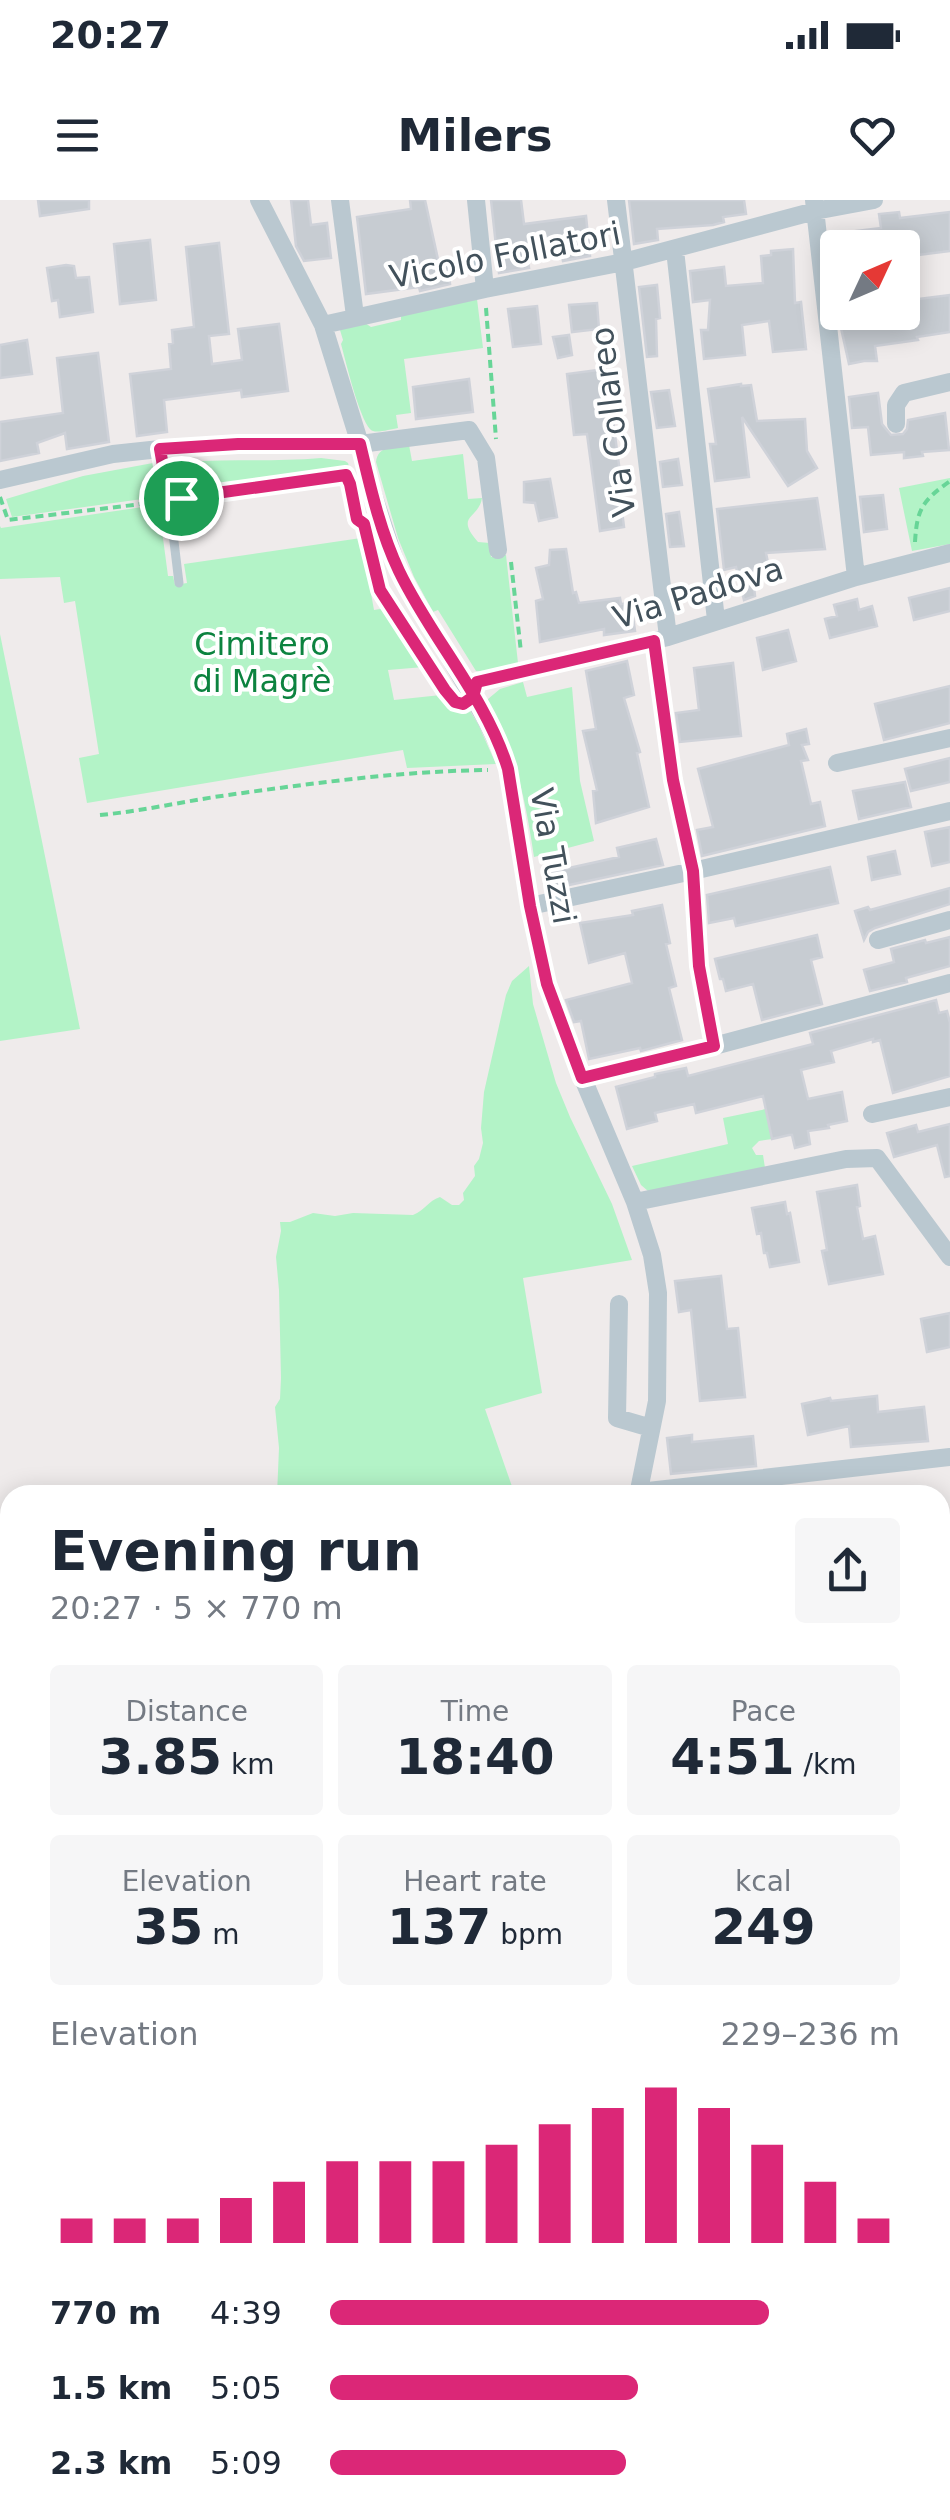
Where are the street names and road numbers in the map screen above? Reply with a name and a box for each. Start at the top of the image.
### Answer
street label: Vicolo Follatori [386,214,624,296]
street label: Via Collareo [583,325,643,519]
street label: Via Padova [608,549,788,637]
street label: Via Tuzzi [522,785,584,927]

